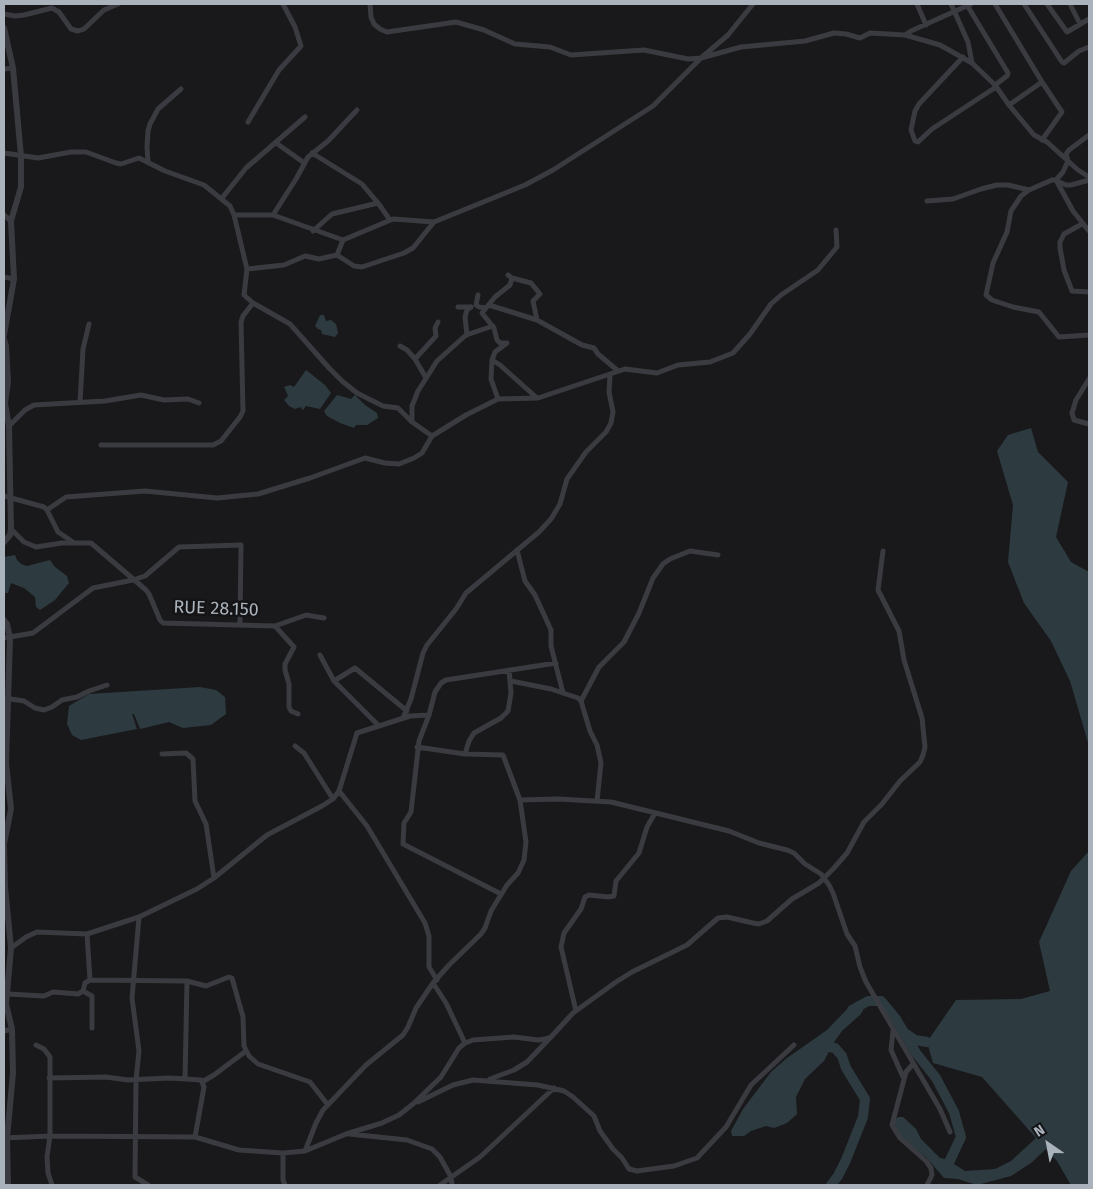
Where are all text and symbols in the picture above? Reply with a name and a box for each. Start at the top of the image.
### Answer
street label: RUE 28.150 [173,597,259,621]
north arrow [1023,1119,1073,1169]
text: N [1031,1121,1048,1141]

